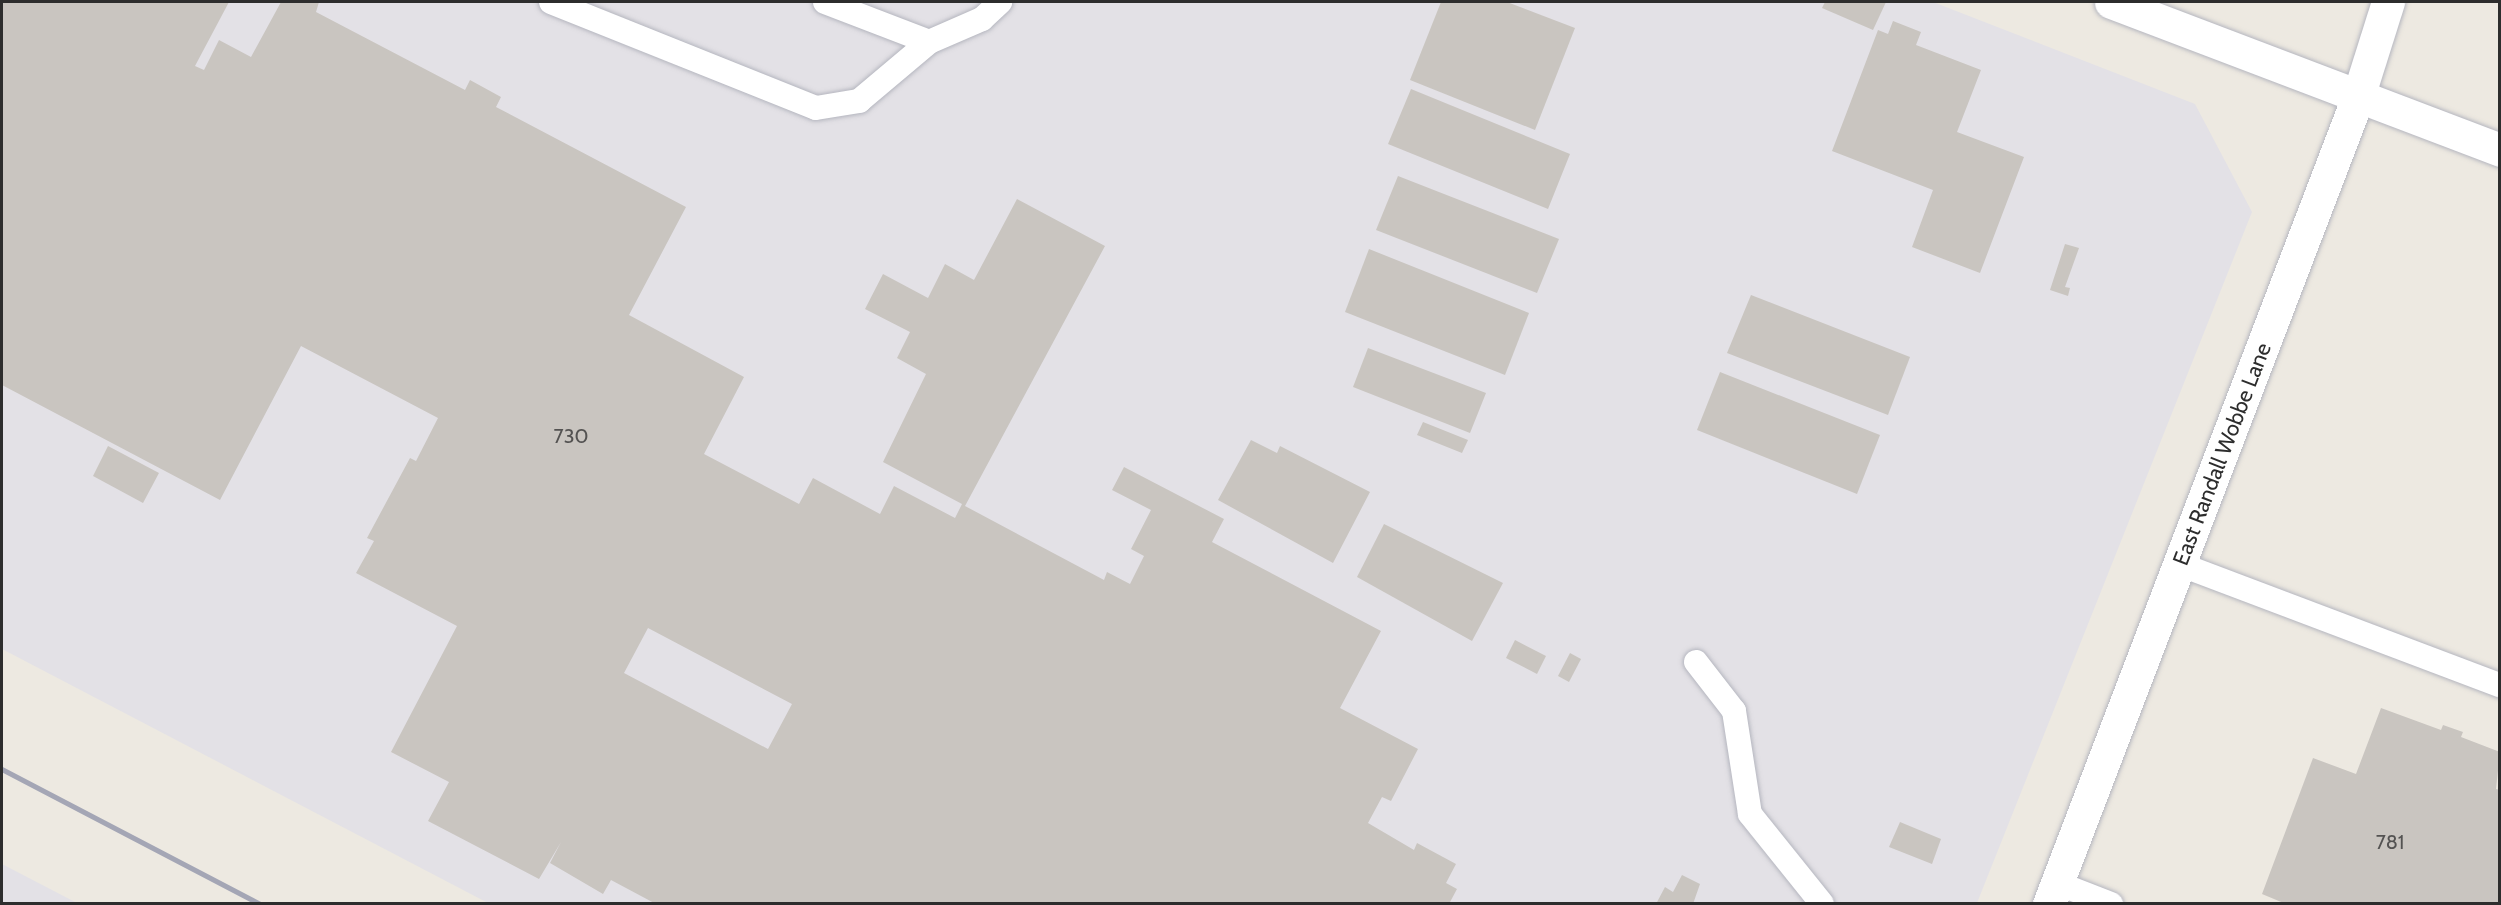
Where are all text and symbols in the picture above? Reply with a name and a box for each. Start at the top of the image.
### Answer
street label: East Randall Wobbe Lane [2167,339,2277,569]
house number: 730 [554,424,588,448]
house number: 781 [2376,830,2404,854]

